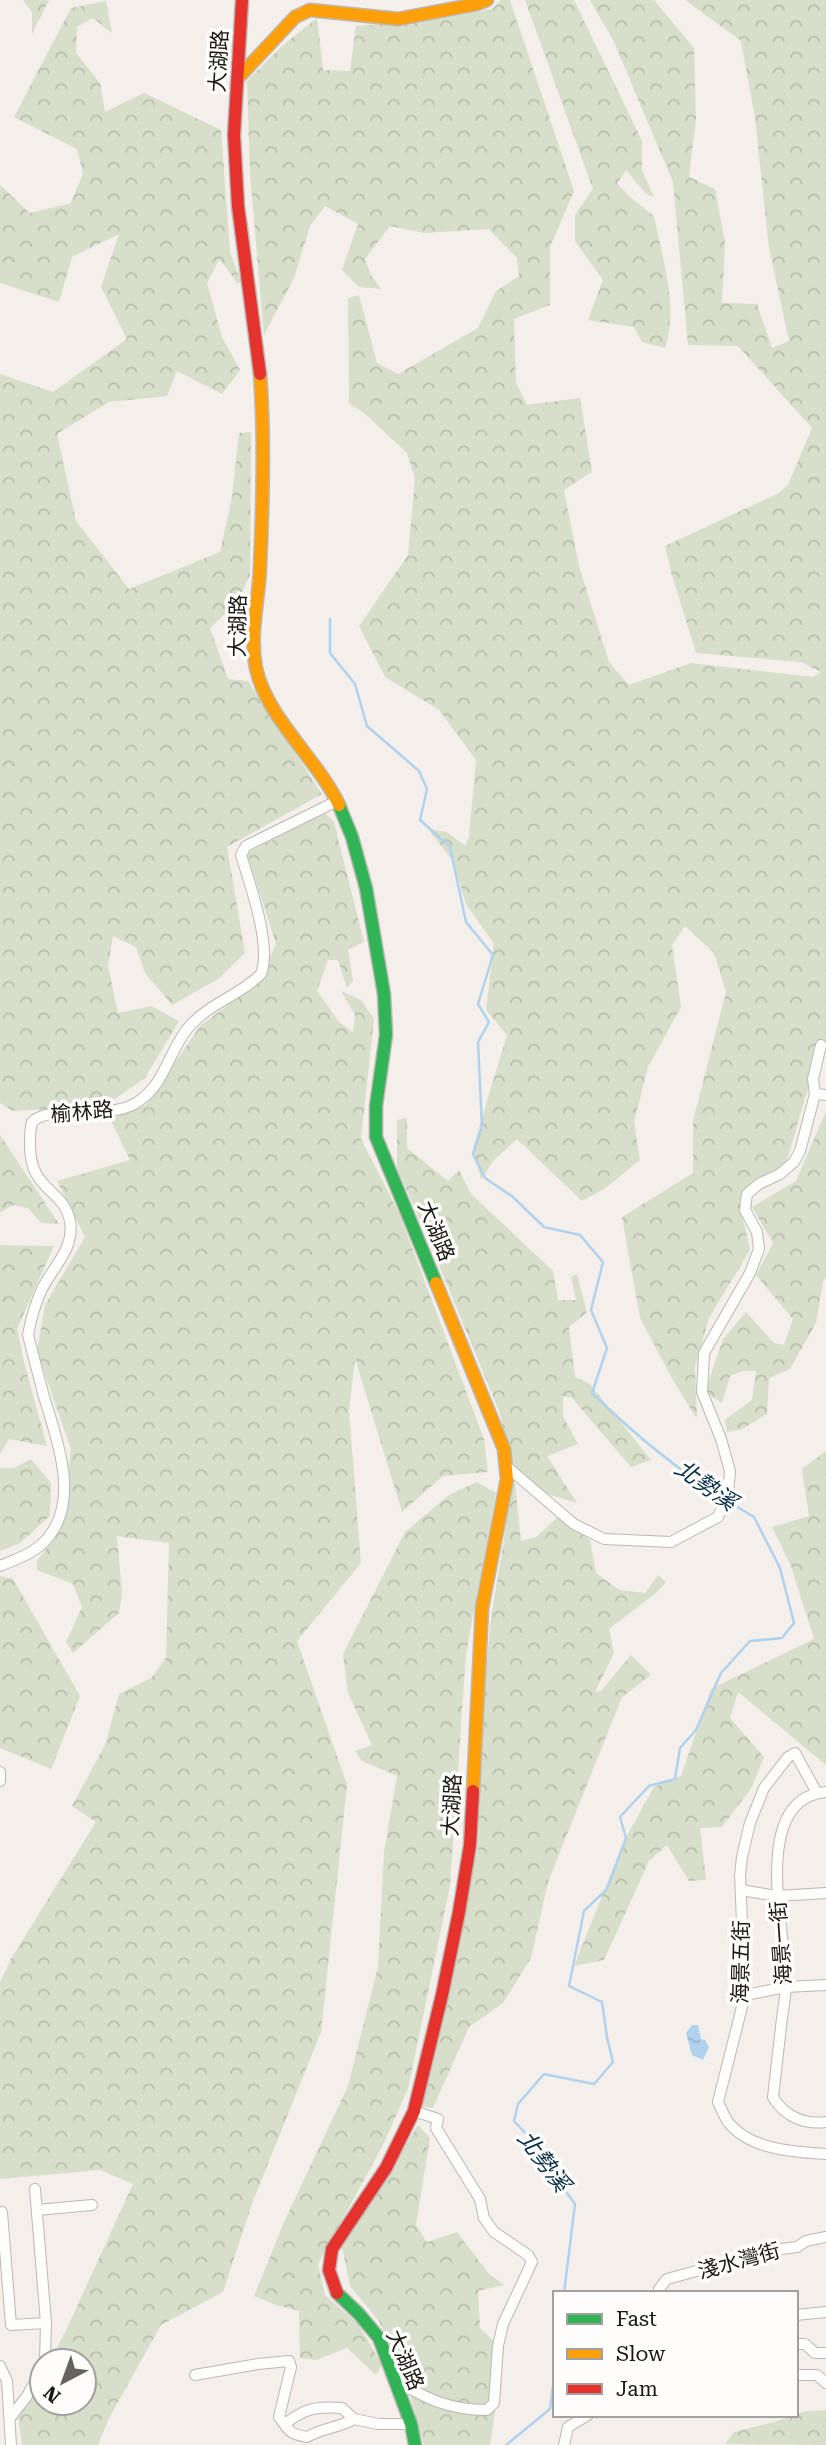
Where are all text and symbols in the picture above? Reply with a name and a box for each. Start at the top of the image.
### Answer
street label: 大湖路 [205,29,233,93]
street label: 大湖路 [225,594,251,658]
street label: 榆林路 [50,1097,114,1127]
street label: 大湖路 [413,1197,459,1265]
water label: 北勢溪 [670,1455,744,1518]
street label: 大湖路 [438,1773,466,1837]
street label: 海景一街 [766,1900,796,1986]
street label: 海景五街 [728,1920,754,2004]
water label: 北勢溪 [512,2126,577,2199]
street label: 淺水灣街 [695,2239,783,2283]
legend [553,2291,798,2417]
text: Fast [616,2307,657,2331]
street label: 大湖路 [382,2326,428,2394]
text: Slow [616,2342,666,2366]
north arrow [28,2347,98,2417]
text: Jam [616,2377,658,2401]
text: N [39,2381,65,2408]

